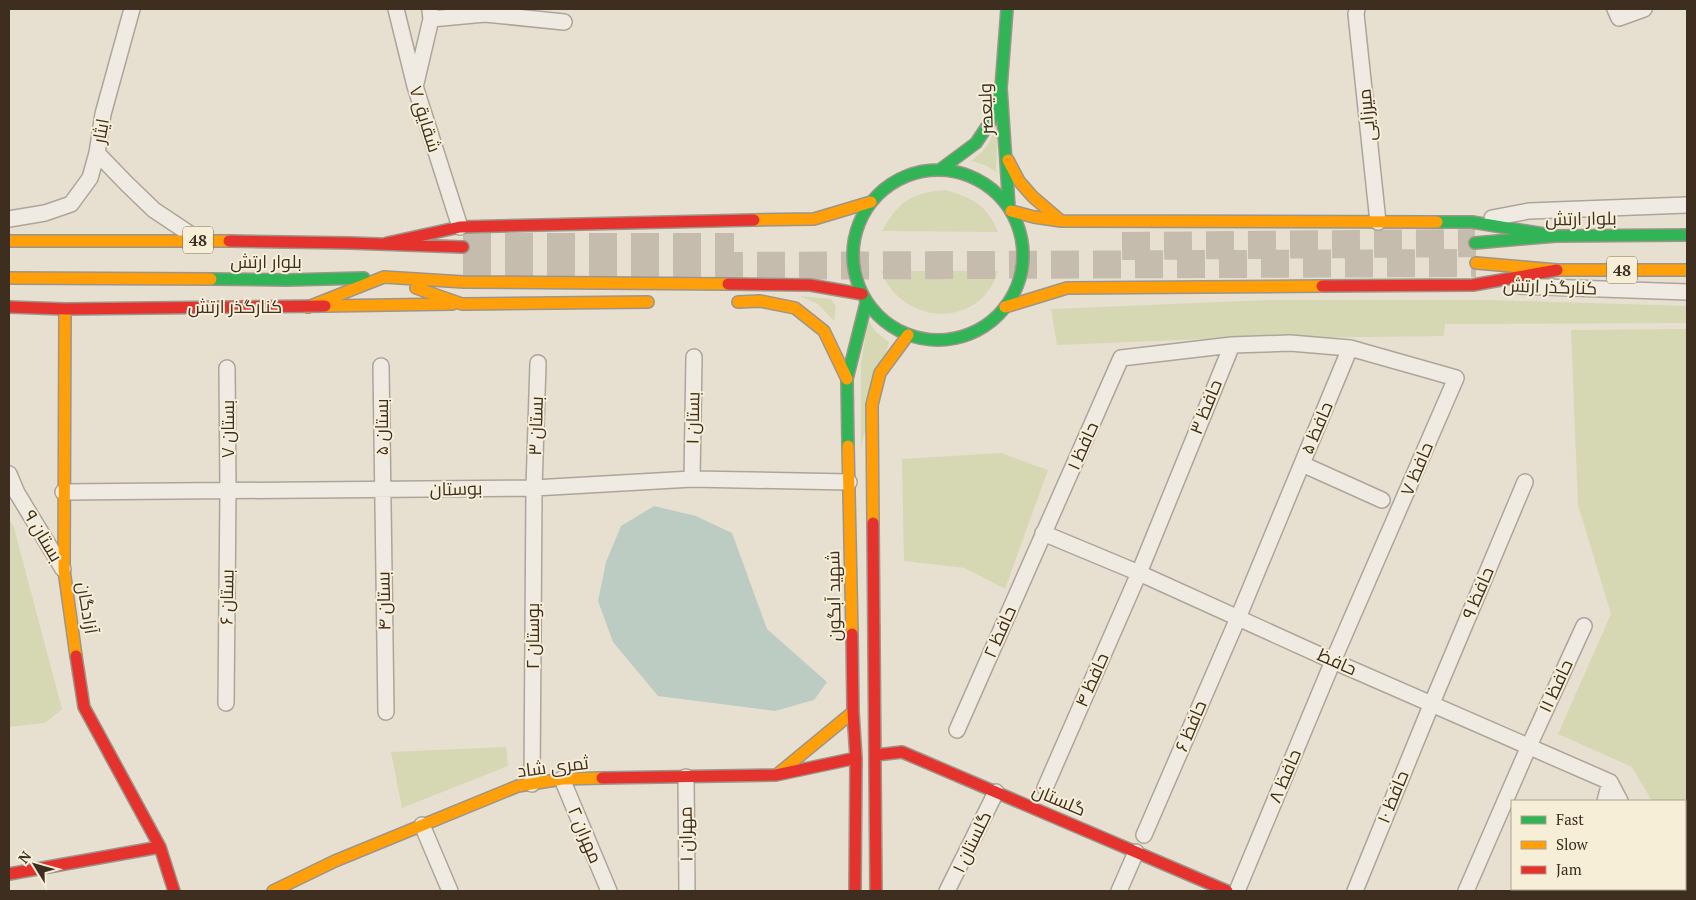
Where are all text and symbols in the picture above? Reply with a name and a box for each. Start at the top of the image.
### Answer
street label: شقایق ۷ [404,83,447,155]
street label: ولیعصر [972,83,998,136]
street label: میرزایی [1351,88,1381,142]
street label: ایثار [86,116,114,146]
street label: بلوار ارتش [1545,205,1617,231]
road number: 48 [183,226,213,254]
street label: بلوار ارتش [230,249,302,273]
road number: 48 [1607,256,1637,284]
street label: کنارگذر ارتش [1502,272,1598,300]
street label: کنارگذر ارتش [188,294,282,318]
street label: حافظ ۳ [1183,376,1227,438]
street label: بستان ۱ [680,391,704,445]
street label: بستان ۳ [522,396,548,456]
street label: بستان ۵ [369,398,393,456]
street label: حافظ ۵ [1294,398,1338,458]
street label: بستان ۷ [215,400,239,458]
street label: حافظ ۱ [1061,418,1103,474]
street label: حافظ ۷ [1394,438,1438,499]
street label: بوستان [429,476,483,500]
street label: بستان ۹ [19,505,69,566]
street label: شهید آبگون [820,550,846,642]
street label: حافظ ۹ [1455,563,1499,622]
street label: بستان ۶ [214,569,238,625]
street label: بستان ۴ [370,571,396,631]
street label: آزادگان [72,580,104,636]
street label: حافظ ۲ [977,602,1021,661]
street label: بوستان ۲ [520,603,544,669]
street label: حافظ [1314,642,1361,680]
street label: حافظ ۴ [1069,649,1114,710]
street label: حافظ ۱۱ [1532,655,1578,716]
street label: حافظ ۶ [1169,696,1212,755]
street label: حافظ ۸ [1262,745,1306,806]
street label: ثمری شاد [516,750,590,782]
street label: حافظ ۱۰ [1371,767,1414,827]
street label: گلستان [1029,777,1090,821]
legend [1511,800,1686,890]
street label: مهران ۲ [563,803,609,867]
street label: ۱ مهران [673,806,697,862]
street label: گلستان ۱ [946,807,996,876]
text: Fast [1556,809,1584,829]
text: Slow [1556,834,1589,854]
north arrow [10,840,60,890]
text: N [13,847,35,867]
text: Jam [1556,859,1582,879]

